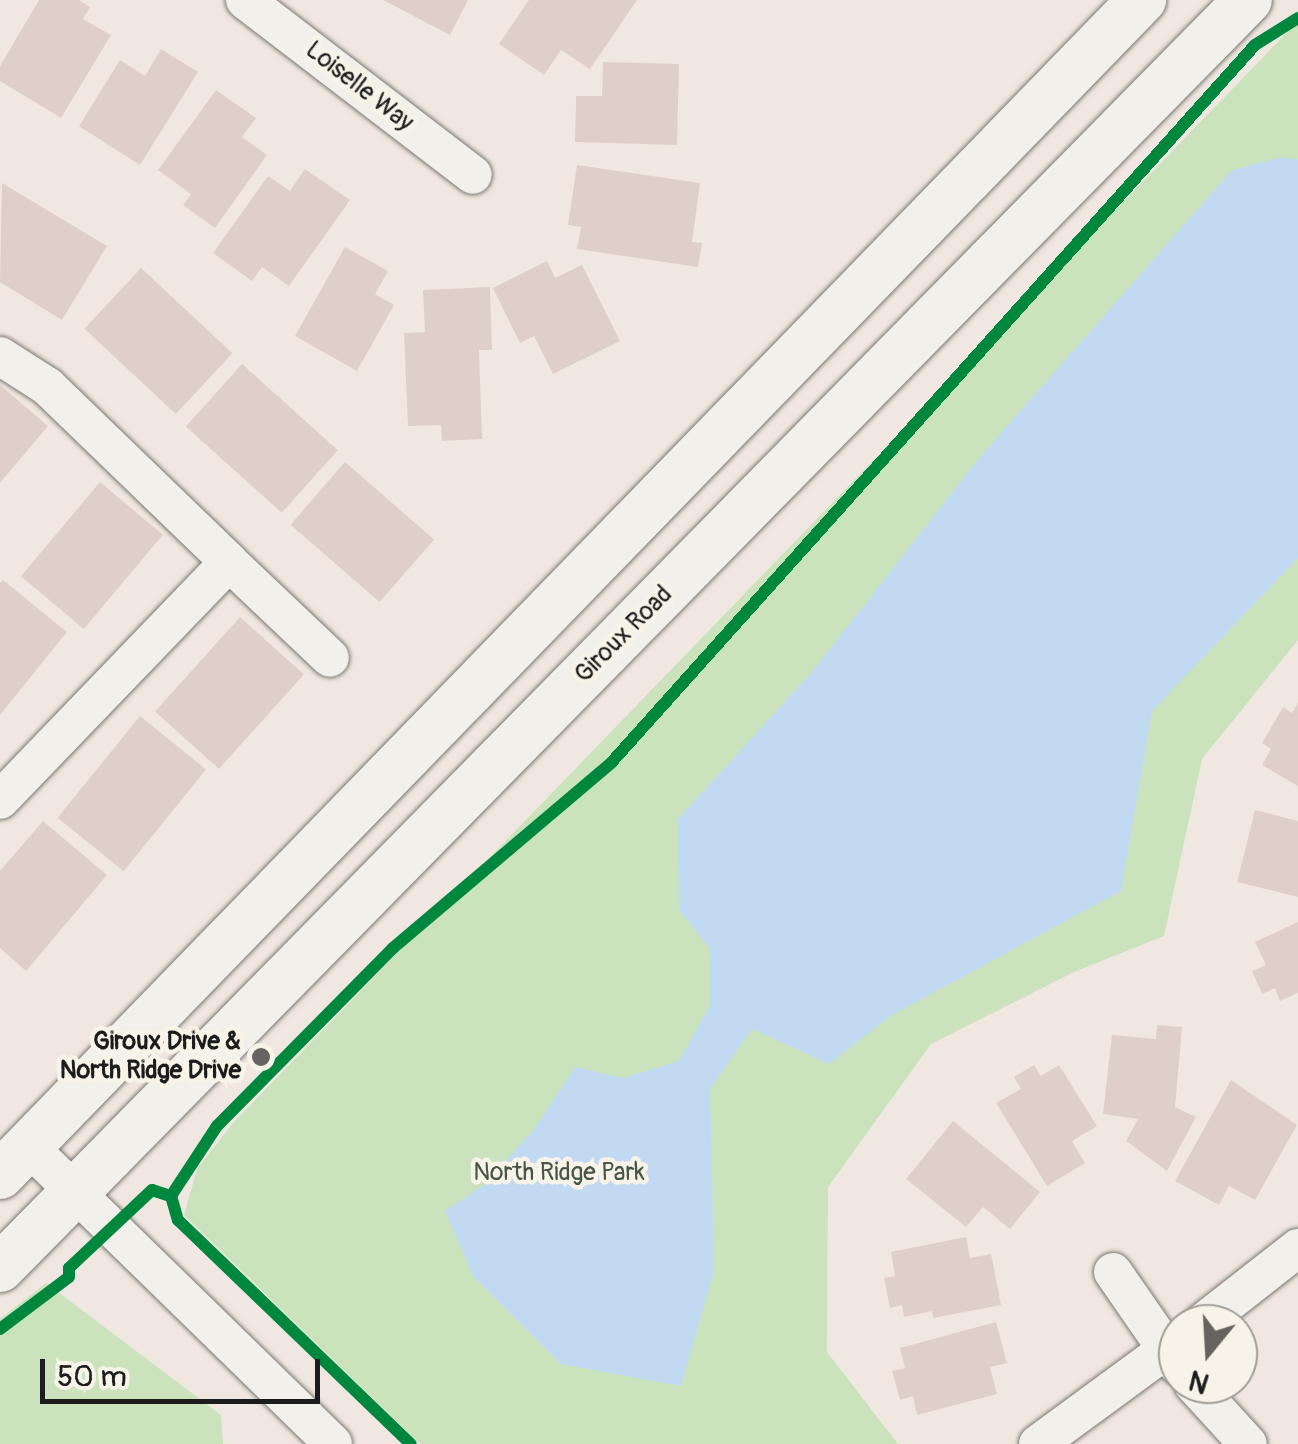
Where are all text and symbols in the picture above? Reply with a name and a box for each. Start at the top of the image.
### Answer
street label: Loiselle Way [299,36,419,138]
street label: Giroux Road [569,580,679,690]
place label: Giroux Drive & North Ridge Drive [60,1028,241,1087]
marker: Giroux Drive & North Ridge Drive [250,1046,272,1068]
park label: North Ridge Park [473,1158,645,1188]
north arrow [1158,1304,1258,1404]
scale bar [45,1339,325,1401]
text: 50 m [57,1358,127,1395]
text: N [1185,1362,1214,1401]

